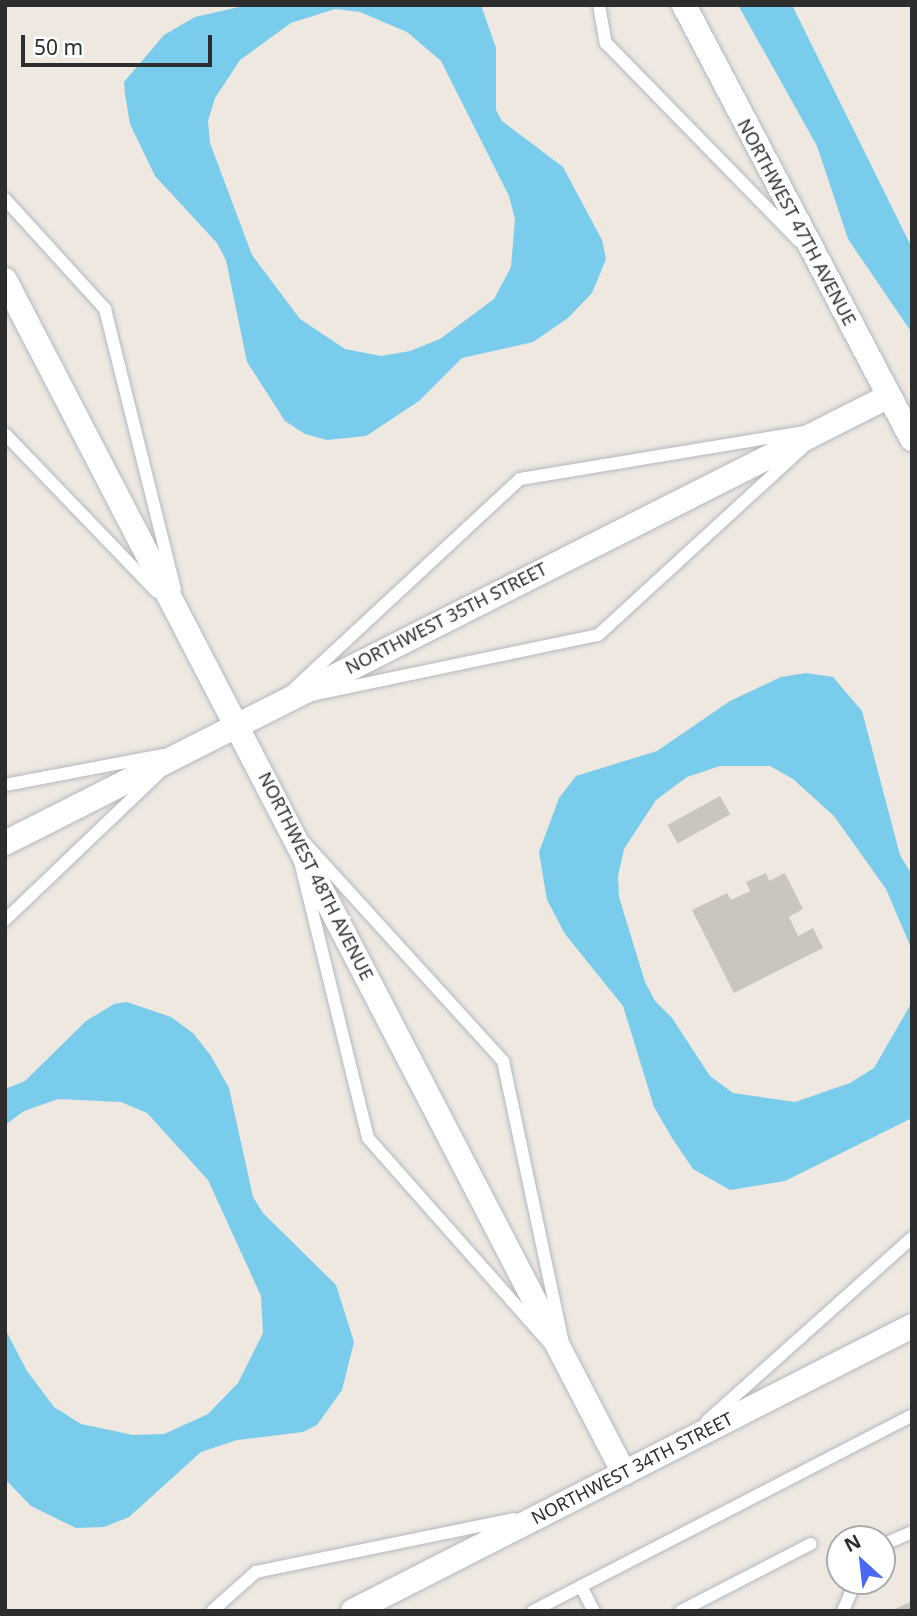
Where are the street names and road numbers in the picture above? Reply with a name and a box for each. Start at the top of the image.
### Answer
street label: NORTHWEST 47TH AVENUE [733,115,861,329]
street label: NORTHWEST 35TH STREET [342,558,550,678]
street label: NORTHWEST 48TH AVENUE [254,768,378,984]
street label: NORTHWEST 34TH STREET [528,1408,736,1528]

